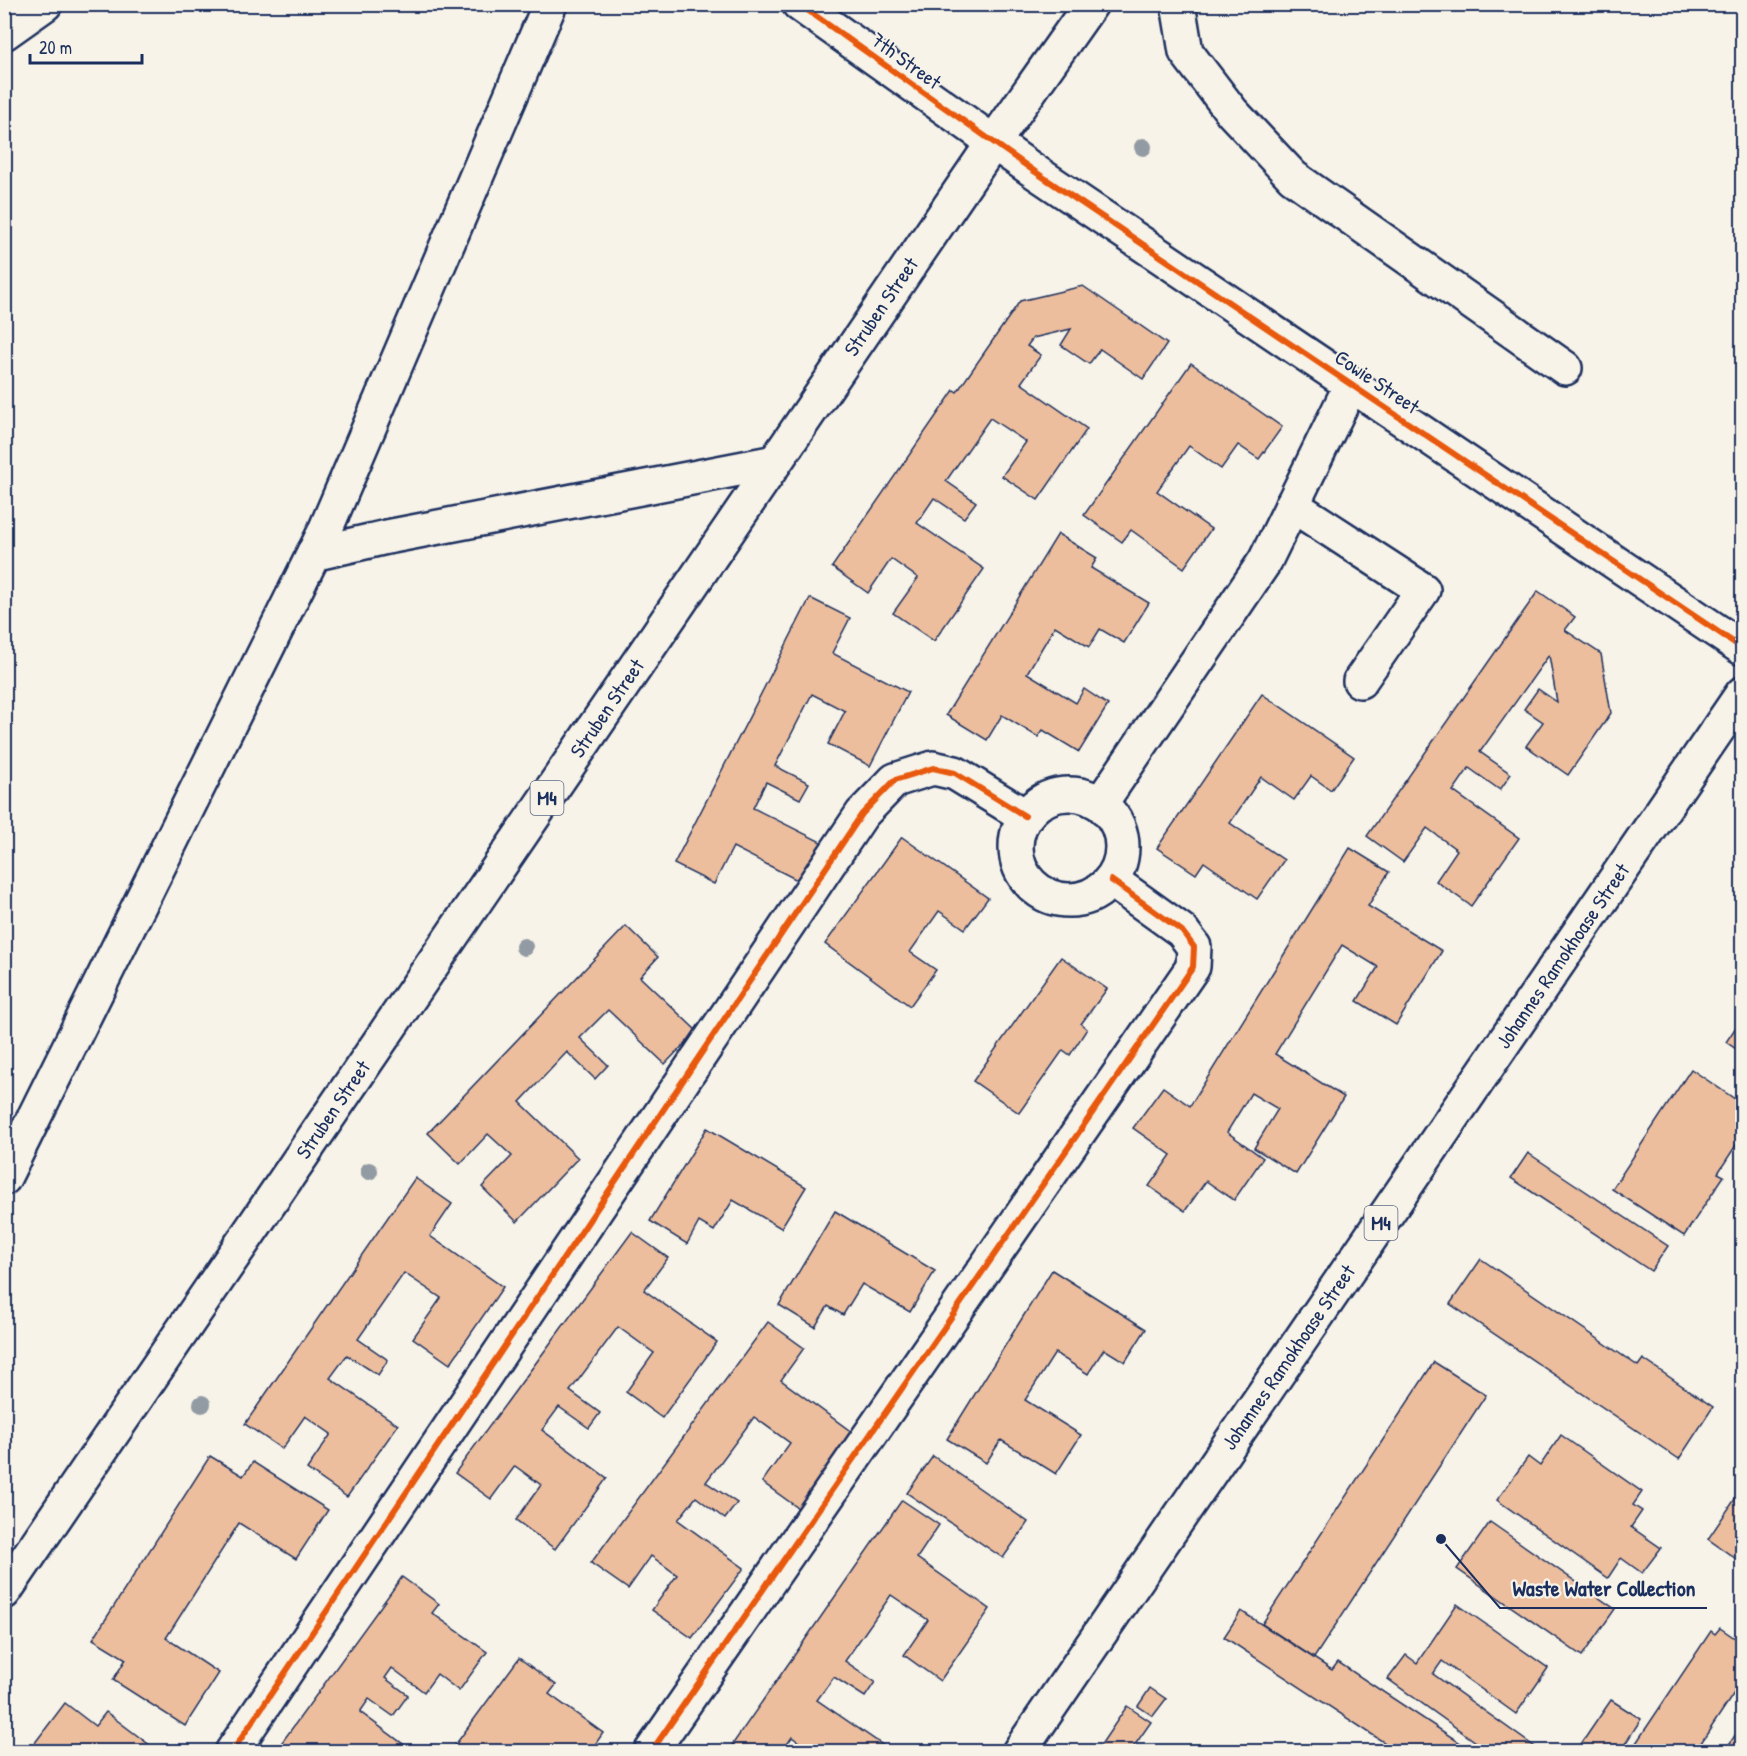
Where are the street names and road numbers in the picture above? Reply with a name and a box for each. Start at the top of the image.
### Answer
street label: 7th Street [865,25,948,96]
street label: Struben Street [837,251,925,362]
street label: Cowie Street [1329,343,1426,421]
street label: Struben Street [563,652,651,763]
road number: M4 [530,781,564,815]
street label: Johannes Ramokhoase Street [1489,857,1637,1054]
street label: Struben Street [289,1054,377,1164]
road number: M4 [1364,1206,1398,1240]
street label: Johannes Ramokhoase Street [1215,1258,1362,1455]

